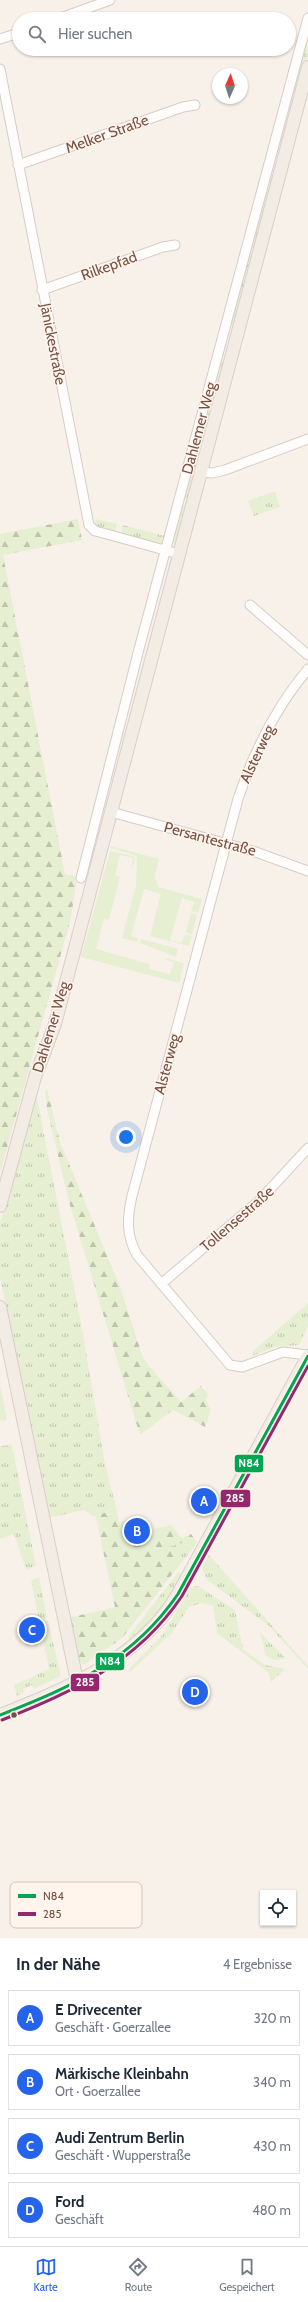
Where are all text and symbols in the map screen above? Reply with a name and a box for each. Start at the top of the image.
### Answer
search box [12,12,296,56]
icon: search [26,23,48,45]
text: Hier suchen [58,25,133,43]
north arrow [212,68,248,104]
street label: Melker Straße [63,111,151,157]
street label: Rilkepfad [78,248,140,284]
street label: Jänickestraße [36,301,70,387]
street label: Dahlemer Weg [178,379,220,476]
street label: Alsterweg [236,722,279,786]
street label: Persantestraße [162,818,258,860]
street label: Dahlemer Weg [29,978,74,1075]
street label: Alsterweg [150,1031,184,1096]
your location [116,1127,136,1147]
street label: Tollensestraße [197,1182,278,1256]
line badge: N84 [234,1454,264,1473]
text: N84 [238,1456,260,1470]
pin: A [191,1486,217,1516]
line badge: 285 [220,1489,251,1508]
text: 285 [226,1491,244,1505]
pin: B [124,1516,150,1546]
pin: C [19,1615,45,1645]
line badge: N84 [95,1652,125,1671]
text: N84 [99,1654,121,1668]
line badge: 285 [70,1673,100,1692]
text: 285 [76,1675,94,1689]
pin: D [182,1677,208,1707]
unlabelled marker [9,1710,19,1720]
legend [10,1882,142,1928]
text: N84 [43,1889,64,1903]
map controls [260,1890,296,1926]
button: locate [260,1890,296,1926]
text: 285 [43,1907,61,1921]
text: In der Nähe [16,1954,100,1974]
text: 4 Ergebnisse [223,1956,292,1972]
text: E Drivecenter [55,2001,142,2019]
text: A [26,2010,34,2026]
text: 320 m [254,2010,291,2026]
text: Geschäft · Goerzallee [55,2019,171,2035]
text: Märkische Kleinbahn [55,2065,189,2083]
text: B [26,2074,34,2090]
text: 340 m [253,2074,291,2090]
text: Ort · Goerzallee [55,2083,141,2099]
text: Audi Zentrum Berlin [55,2129,184,2147]
text: C [26,2138,34,2154]
text: 430 m [253,2138,291,2154]
text: Geschäft · Wupperstraße [55,2147,191,2163]
text: Ford [55,2193,84,2211]
text: D [25,2202,35,2218]
text: 480 m [252,2202,291,2218]
text: Geschäft [55,2211,104,2227]
tab: Karte [33,2256,58,2294]
tab: Route [125,2256,152,2294]
tab: Gespeichert [219,2256,275,2294]

